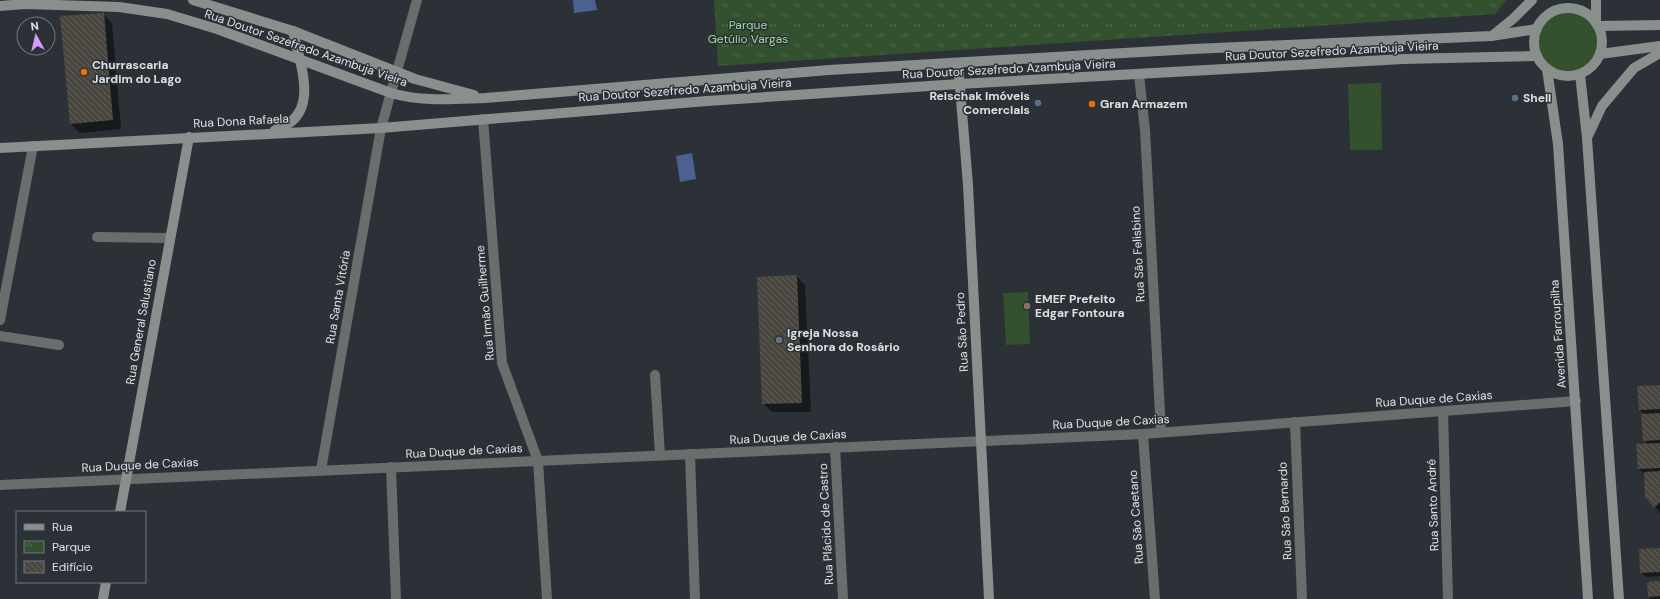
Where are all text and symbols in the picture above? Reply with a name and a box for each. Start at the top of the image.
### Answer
street label: Rua Doutor Sezefredo Azambuja Vieira [202,6,410,90]
north arrow [16,16,56,56]
park label: Parque Getúlio Vargas [708,17,788,47]
text: N [30,19,40,34]
street label: Rua Doutor Sezefredo Azambuja Vieira [1225,37,1439,65]
street label: Rua Doutor Sezefredo Azambuja Vieira [902,55,1116,83]
place label: Churrascaria Jardim do Lago [92,57,182,87]
marker: Churrascaria Jardim do Lago [79,67,89,77]
street label: Rua Doutor Sezefredo Azambuja Vieira [578,75,792,105]
place label: Reischak Imóveis Comerciais [929,88,1030,118]
place label: Shell [1523,90,1551,106]
marker: Shell [1510,93,1520,103]
place label: Gran Armazem [1100,96,1188,112]
marker: Reischak Imóveis Comerciais [1033,98,1043,108]
marker: Gran Armazem [1087,99,1097,109]
street label: Rua Dona Rafaela [193,111,289,131]
street label: Rua São Felisbino [1127,205,1149,303]
street label: Rua Irmão Guilherme [472,244,498,361]
street label: Rua Santa Vitória [322,249,354,345]
street label: Rua General Salustiano [122,258,160,386]
street label: Avenida Farroupilha [1546,279,1570,389]
place label: EMEF Prefeito Edgar Fontoura [1035,291,1125,321]
street label: Rua São Pedro [952,292,972,372]
marker: EMEF Prefeito Edgar Fontoura [1022,301,1032,311]
place label: Igreja Nossa Senhora do Rosário [787,325,900,355]
marker: Igreja Nossa Senhora do Rosário [774,335,784,345]
street label: Rua Duque de Caxias [1375,387,1493,411]
street label: Rua Duque de Caxias [1052,411,1170,433]
street label: Rua Duque de Caxias [729,426,847,448]
street label: Rua Duque de Caxias [405,440,523,462]
street label: Rua Duque de Caxias [81,454,199,476]
street label: Rua Santo André [1423,458,1443,551]
street label: Rua São Bernardo [1274,462,1296,560]
street label: Rua Plácido de Castro [815,463,837,585]
street label: Rua São Caetano [1125,469,1147,565]
legend [16,511,146,583]
text: Rua [52,519,73,535]
text: Parque [52,539,91,555]
text: Edifício [52,559,93,575]

